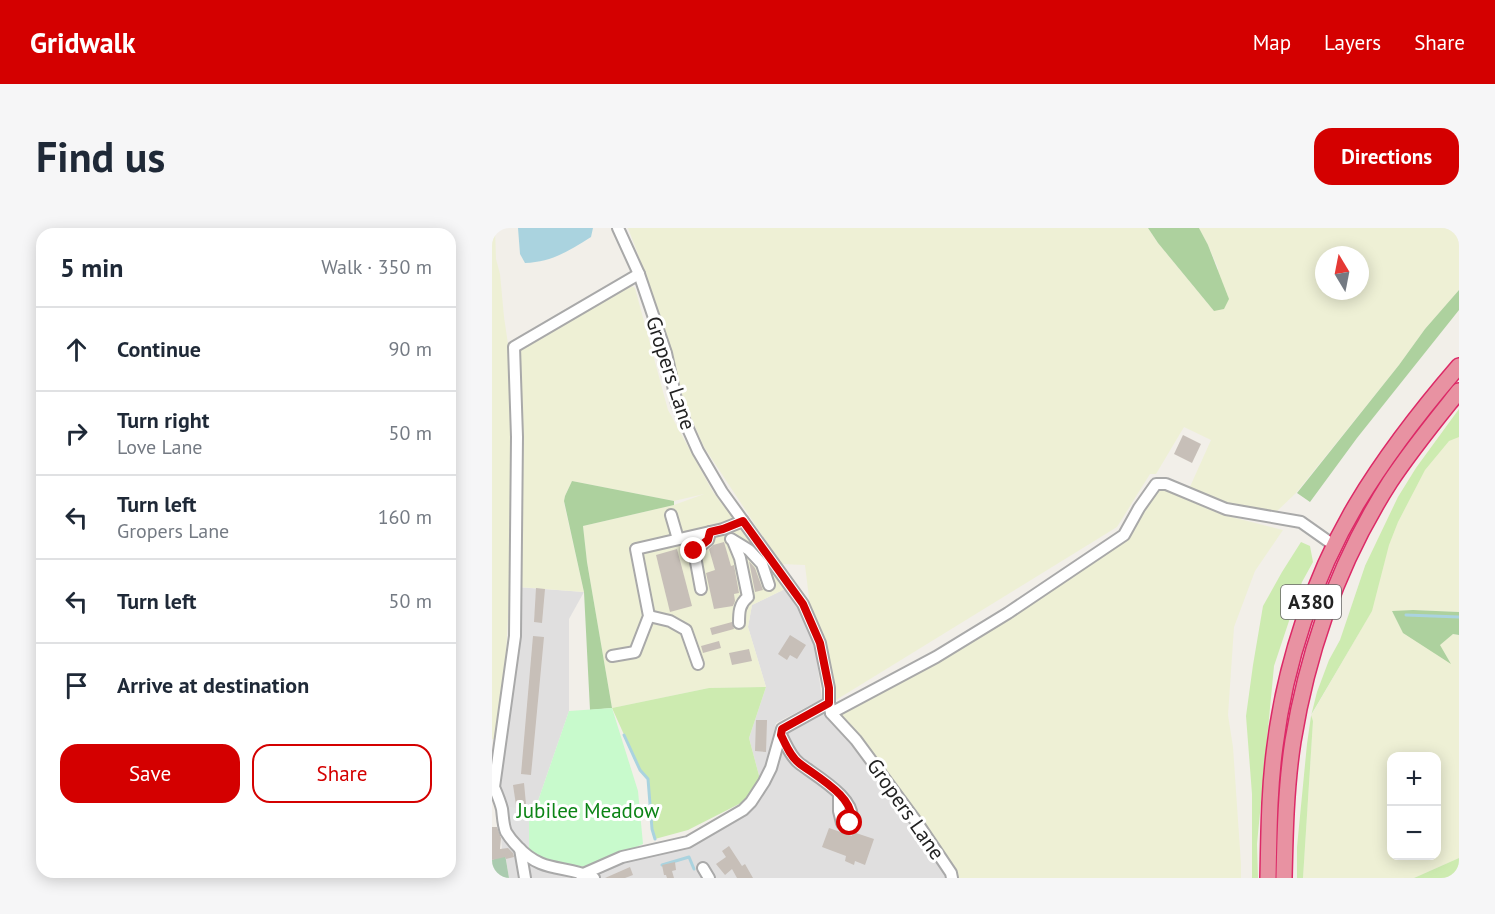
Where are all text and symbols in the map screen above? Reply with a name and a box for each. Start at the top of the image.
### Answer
text: Gridwalk [30,24,136,61]
text: Map [1253,29,1291,56]
text: Layers [1324,29,1381,56]
text: Share [1414,29,1465,56]
button: Directions [1314,128,1459,185]
text: Find us [36,129,165,184]
north arrow [1315,246,1369,300]
text: 5 min [60,251,123,284]
text: Walk · 350 m [321,254,432,280]
street label: Gropers Lane [640,313,702,433]
icon: ahead [60,333,93,366]
text: Continue [117,335,201,363]
text: 90 m [389,336,432,362]
text: Turn right [117,406,209,434]
icon: right [60,417,93,450]
text: 50 m [389,420,432,446]
text: Love Lane [117,434,203,460]
text: Turn left [117,490,197,518]
icon: left [60,501,93,534]
text: 160 m [378,504,432,530]
text: Gropers Lane [117,518,229,544]
route end [680,537,706,563]
icon: left [60,585,93,618]
road number: A380 [1281,585,1341,619]
text: Turn left [117,587,197,615]
text: 50 m [389,588,432,614]
icon: arrive [60,669,93,702]
text: Arrive at destination [117,671,309,699]
button: Save [60,744,240,803]
button: Share [252,744,432,803]
map controls [1387,752,1441,860]
button: + [1387,752,1441,806]
street label: Gropers Lane [861,753,951,865]
park label: Jubilee Meadow [516,797,660,824]
button: − [1387,806,1441,860]
route start [836,809,862,835]

